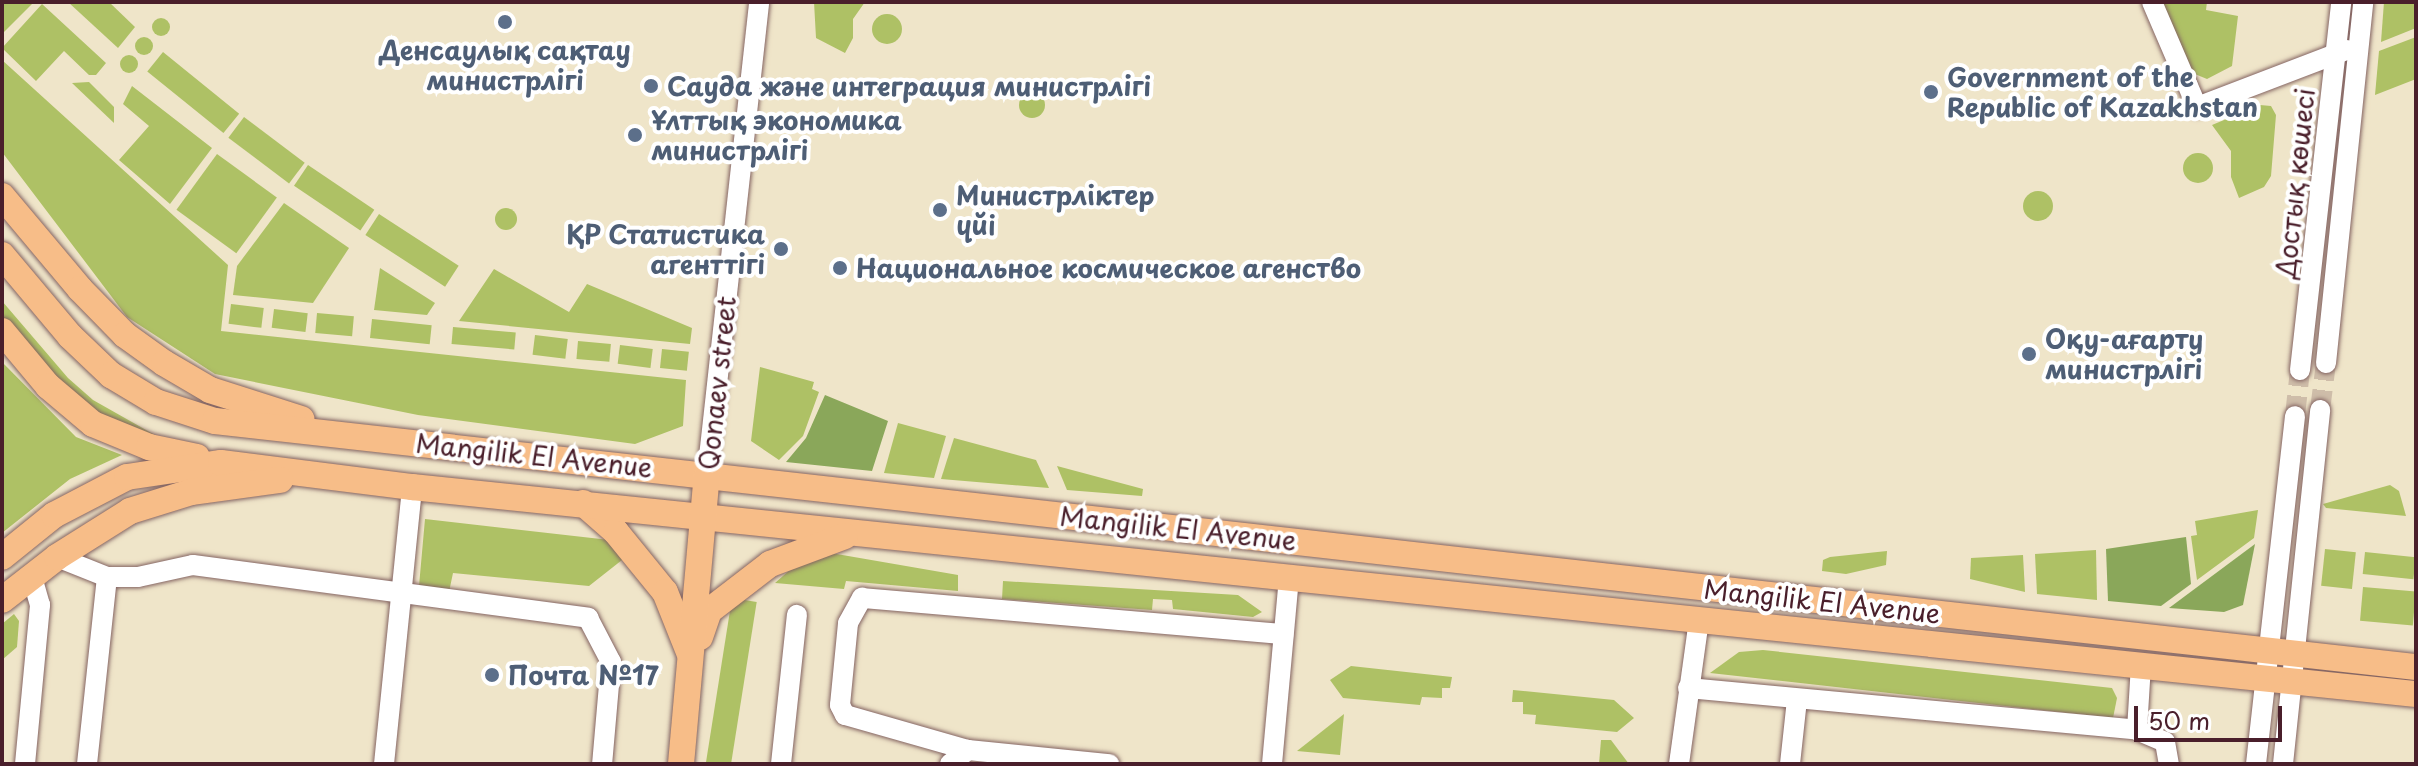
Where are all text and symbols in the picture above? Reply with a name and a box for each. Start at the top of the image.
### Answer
marker: Денсаулық сақтау министрлігі [496,13,514,31]
place label: Денсаулық сақтау министрлігі [380,34,630,96]
place label: Government of the Republic of Kazakhstan [1947,61,2258,122]
place label: Сауда жəне интеграция министрлігі [667,70,1156,102]
marker: Сауда жəне интеграция министрлігі [642,77,660,95]
marker: Government of the Republic of Kazakhstan [1922,83,1940,101]
street label: Достық көшесі [2270,87,2320,279]
place label: Ұлттық экономика министрлігі [651,104,901,166]
marker: Ұлттық экономика министрлігі [626,126,644,144]
place label: Министрліктер үйі [956,179,1155,240]
marker: Министрліктер үйі [931,201,949,219]
place label: ҚР Статистика агенттігі [564,218,765,280]
marker: ҚР Статистика агенттігі [772,240,790,258]
place label: Национальное космическое агенство [856,252,1364,284]
marker: Национальное космическое агенство [831,259,849,277]
street label: Qonaev street [692,294,742,472]
place label: Оқу-ағарту министрлігі [2045,323,2203,384]
marker: Оқу-ағарту министрлігі [2020,345,2038,363]
street label: Mangilik El Avenue [414,427,654,483]
street label: Mangilik El Avenue [1058,500,1298,556]
street label: Mangilik El Avenue [1702,573,1942,629]
place label: Почта №17 [508,659,659,691]
marker: Почта №17 [483,666,501,684]
scale bar [2138,690,2286,740]
text: 50 m [2148,702,2210,738]

